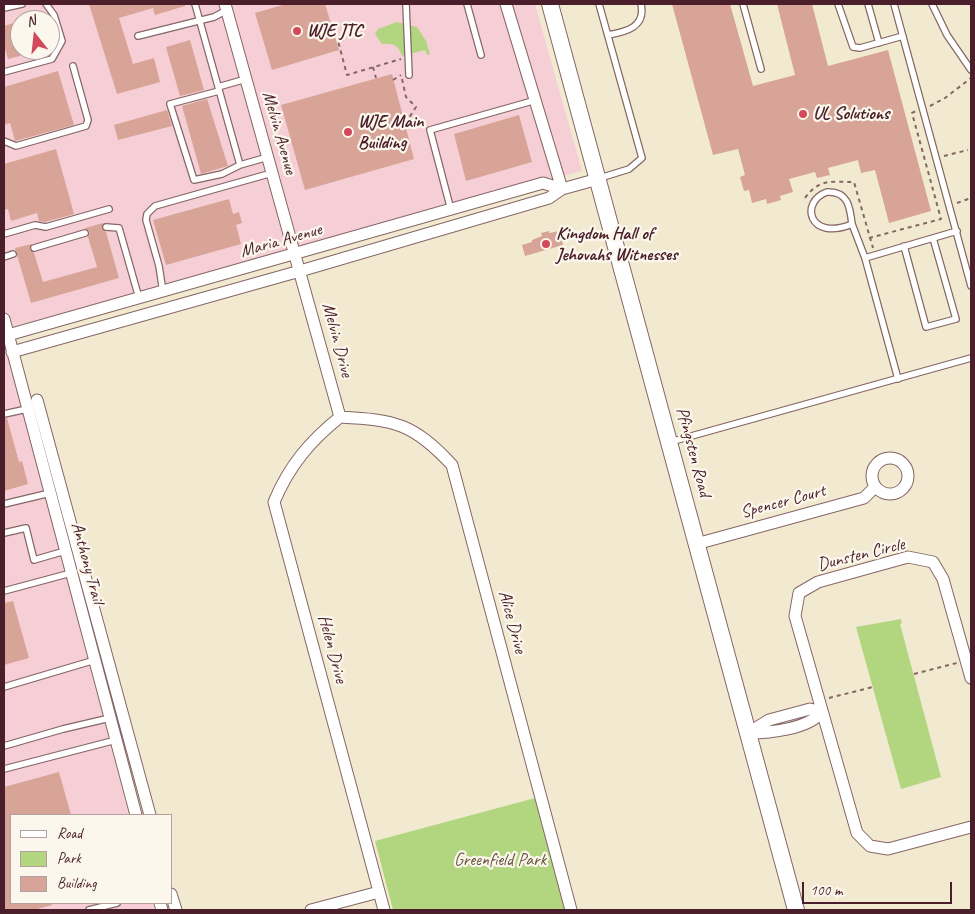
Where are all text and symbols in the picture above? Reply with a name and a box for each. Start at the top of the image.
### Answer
north arrow [10,10,60,60]
text: N [24,12,38,30]
place label: WJE JTC [307,20,362,42]
marker: WJE JTC [291,25,303,37]
street label: Melvin Avenue [257,89,301,177]
place label: UL Solutions [813,103,889,125]
marker: UL Solutions [797,108,809,120]
place label: WJE Main Building [358,111,424,154]
marker: WJE Main Building [342,126,354,138]
street label: Maria Avenue [238,219,324,263]
place label: Kingdom Hall of Jehovahs Witnesses [556,223,677,266]
marker: Kingdom Hall of Jehovahs Witnesses [540,238,552,250]
street label: Melvin Drive [317,300,357,380]
street label: Pfingsten Road [671,405,715,499]
street label: Spencer Court [738,480,828,524]
street label: Anthony Trail [66,520,108,606]
street label: Dunsten Circle [815,534,907,576]
street label: Alice Drive [493,588,531,656]
street label: Helen Drive [313,612,351,686]
legend [10,814,172,904]
text: Road [57,824,82,843]
text: Park [57,849,81,868]
park label: Greenfield Park [454,849,546,871]
scale bar [805,872,955,904]
text: Building [57,874,96,893]
text: 100 m [810,881,842,900]

